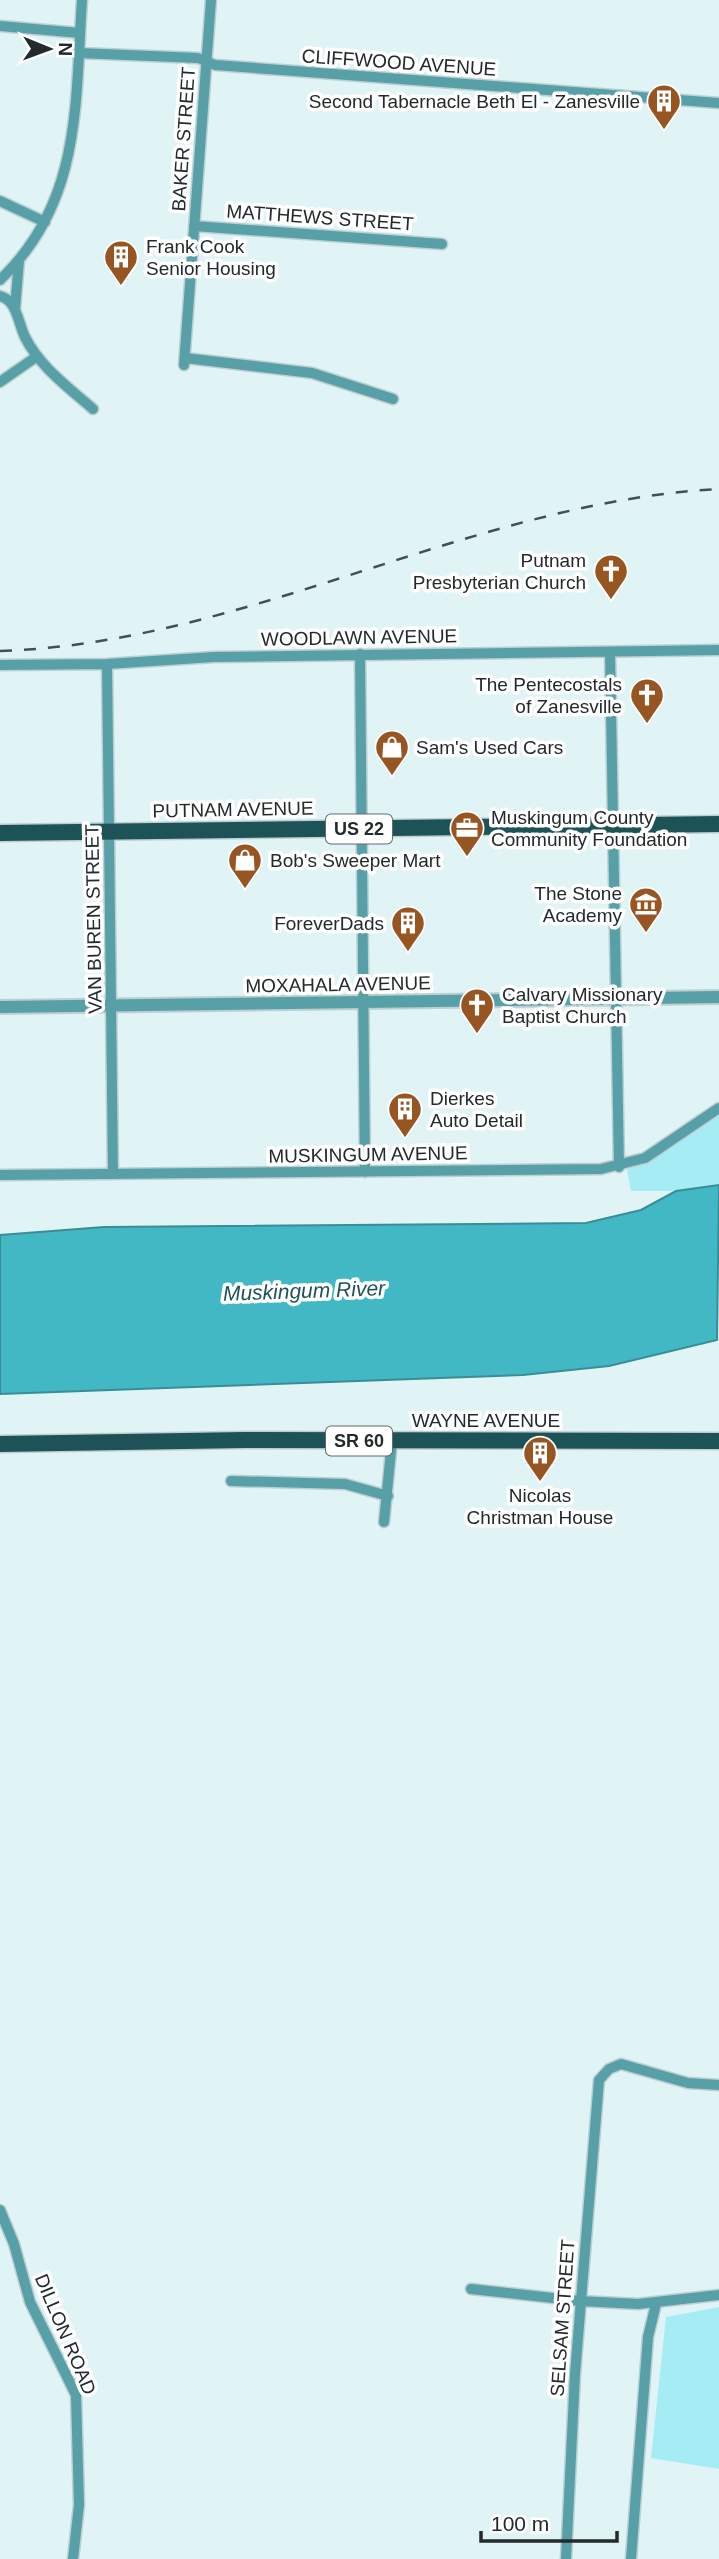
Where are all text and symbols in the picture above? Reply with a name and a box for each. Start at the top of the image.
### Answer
north arrow [14,14,84,84]
text: N [55,42,76,56]
street label: CLIFFWOOD AVENUE [301,45,497,80]
street label: BAKER STREET [168,66,199,212]
building icon: Second Tabernacle Beth El - Zanesville [645,82,683,131]
place label: Second Tabernacle Beth El - Zanesville [309,91,640,112]
street label: MATTHEWS STREET [226,200,415,235]
place label: Frank Cook Senior Housing [146,236,276,279]
building icon: Frank Cook Senior Housing [102,238,140,287]
place label: Putnam Presbyterian Church [413,550,586,593]
church icon: Putnam Presbyterian Church [592,552,630,601]
street label: WOODLAWN AVENUE [261,625,457,650]
place label: The Pentecostals of Zanesville [475,674,622,717]
church icon: The Pentecostals of Zanesville [628,676,666,725]
shop icon: Sam's Used Cars [373,728,411,777]
place label: Sam's Used Cars [416,737,563,758]
street label: PUTNAM AVENUE [152,798,314,821]
place label: Muskingum County Community Foundation [491,807,687,850]
office icon: Muskingum County Community Foundation [448,809,486,858]
road number: US 22 [326,814,392,844]
street label: VAN BUREN STREET [81,824,106,1014]
shop icon: Bob's Sweeper Mart [226,841,264,890]
place label: Bob's Sweeper Mart [270,850,441,871]
place label: The Stone Academy [534,883,622,926]
museum icon: The Stone Academy [627,885,665,934]
building icon: ForeverDads [389,904,427,953]
place label: ForeverDads [274,913,384,934]
street label: MOXAHALA AVENUE [245,972,431,997]
place label: Calvary Missionary Baptist Church [502,984,663,1027]
church icon: Calvary Missionary Baptist Church [458,986,496,1035]
place label: Dierkes Auto Detail [430,1088,523,1131]
building icon: Dierkes Auto Detail [386,1090,424,1139]
street label: MUSKINGUM AVENUE [268,1142,468,1167]
water label: Muskingum River [223,1276,386,1305]
street label: WAYNE AVENUE [412,1410,560,1431]
road number: SR 60 [326,1426,392,1456]
building icon: Nicolas Christman House [521,1434,559,1483]
place label: Nicolas Christman House [467,1485,613,1528]
street label: SELSAM STREET [547,2238,578,2397]
street label: DILLON ROAD [31,2271,100,2398]
scale bar [481,2500,618,2544]
text: 100 m [491,2512,549,2535]

